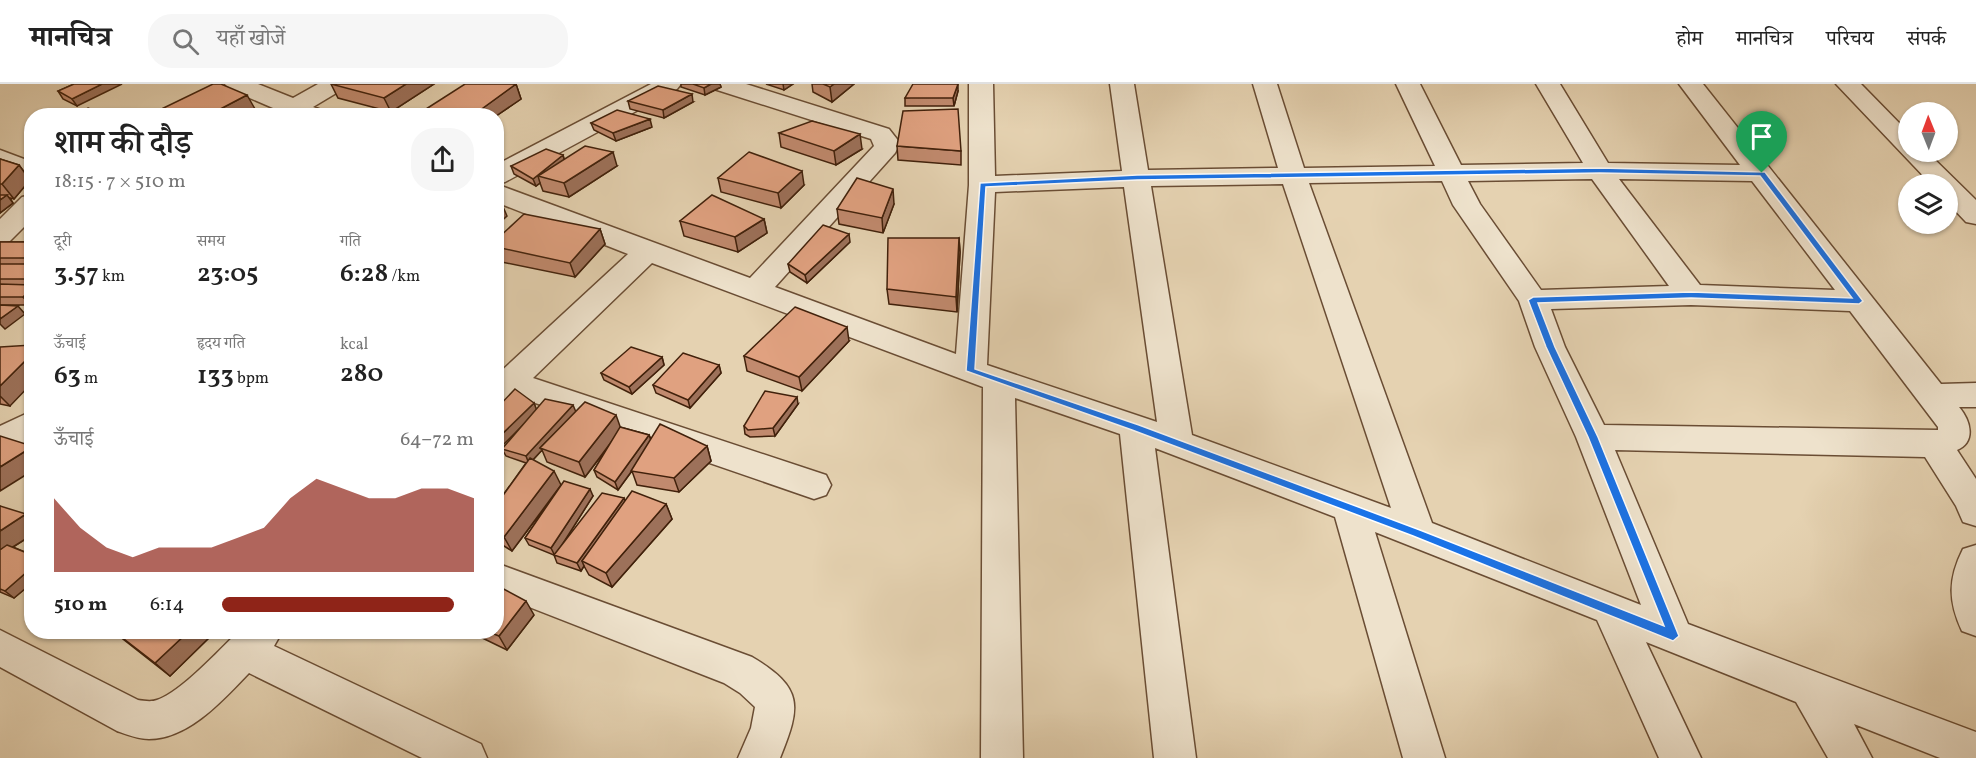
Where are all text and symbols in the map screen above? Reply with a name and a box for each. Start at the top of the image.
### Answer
search box [148,14,568,68]
text: मानचित्र [30,19,112,58]
text: यहाँ खोजें [217,24,285,55]
icon: search [169,25,202,58]
text: होम [1676,25,1703,54]
text: मानचित्र [1736,25,1793,54]
text: परिचय [1826,25,1874,54]
text: संपर्क [1907,25,1946,54]
north arrow [1898,102,1958,162]
map controls [1898,102,1958,234]
pin [1736,111,1787,173]
icon: arrive [1745,120,1778,153]
text: शाम की दौड़ [54,122,191,168]
button: share [411,128,474,191]
text: 18:15 · 7 × 510 m [54,168,186,196]
button: layers [1898,174,1958,234]
text: दूरी [54,231,71,253]
text: समय [197,231,225,253]
text: गति [340,231,361,253]
text: 3.57 [54,256,99,292]
text: 23:05 [197,256,259,292]
text: 6:28 [340,256,388,292]
text: km [99,266,125,288]
text: /km [388,266,420,288]
text: ऊँचाई [54,333,86,355]
text: हृदय गति [197,333,245,355]
text: kcal [340,334,368,356]
text: 280 [340,356,383,392]
text: 63 [54,358,81,394]
text: 133 [197,358,234,394]
text: m [81,368,98,390]
text: bpm [234,368,269,390]
text: ऊँचाई [54,426,93,454]
text: 64–72 m [400,426,474,454]
text: 510 m [54,591,107,619]
text: 6:14 [150,591,185,619]

